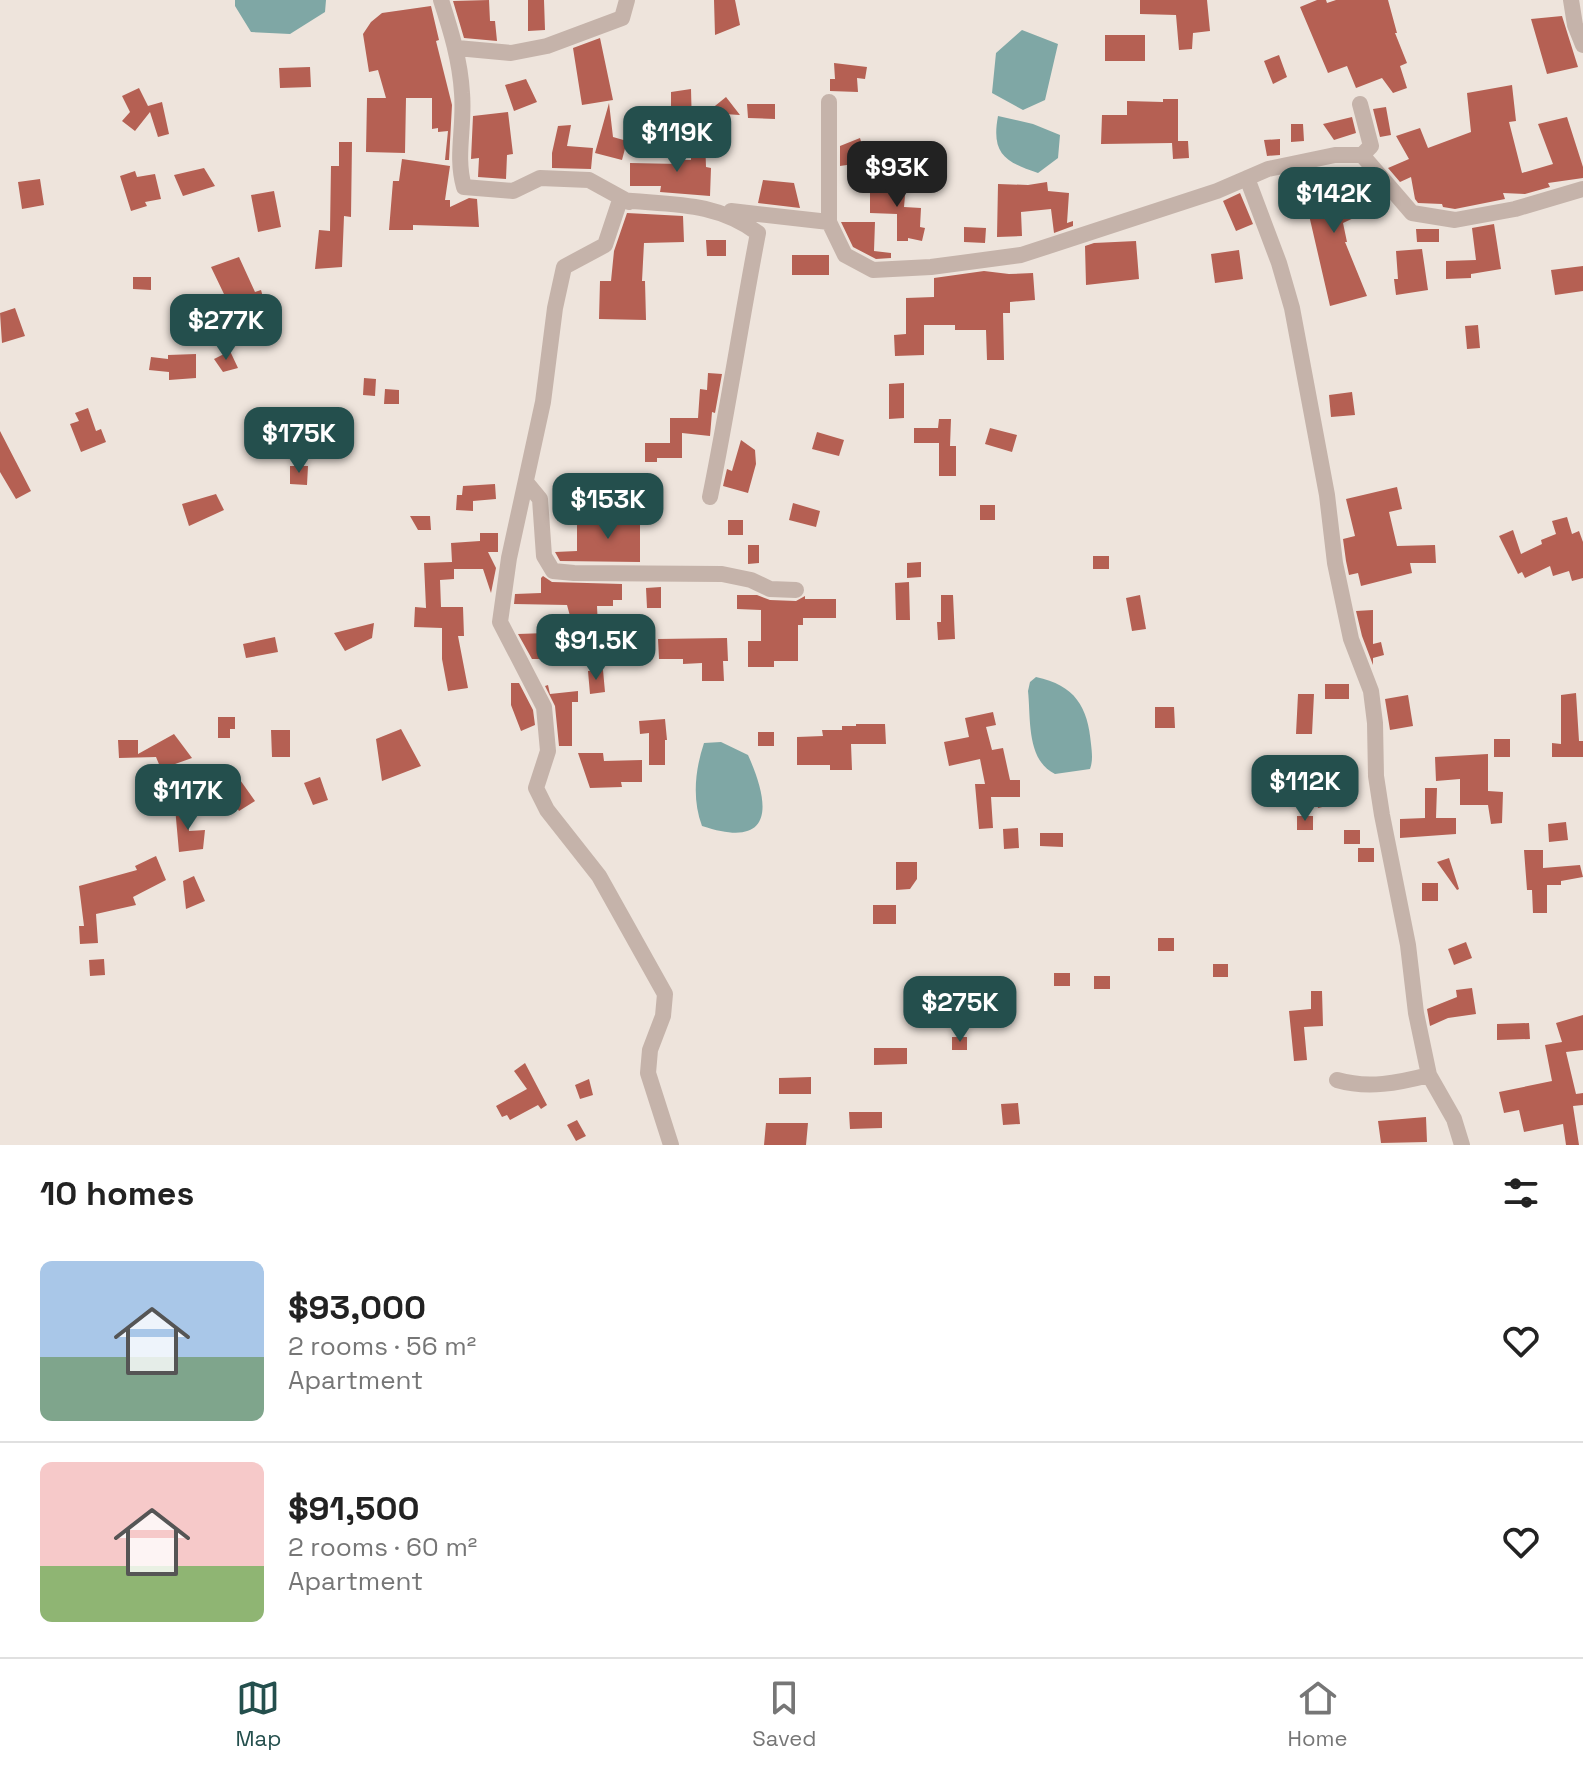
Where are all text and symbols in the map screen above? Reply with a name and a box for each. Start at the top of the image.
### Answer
pin: $119K [621,106,733,174]
text: $119K [641,115,713,149]
pin: $93K [850,141,944,209]
text: $93K [865,150,929,184]
pin: $142K [1278,167,1390,235]
text: $142K [1296,176,1372,210]
pin: $277K [170,294,282,362]
text: $277K [188,303,264,337]
pin: $175K [243,407,355,475]
text: $175K [262,416,336,450]
pin: $153K [552,473,664,541]
text: $153K [570,482,646,516]
pin: $91.5K [531,614,661,682]
text: $91.5K [554,623,638,657]
pin: $112K [1249,755,1361,823]
pin: $117K [132,764,244,832]
text: $112K [1270,764,1340,798]
text: $117K [153,773,223,807]
pin: $275K [904,976,1016,1044]
text: $275K [921,985,999,1019]
icon: filters [1499,1171,1543,1215]
text: 10 homes [40,1172,194,1215]
text: $93,000 [288,1286,426,1329]
icon: home [104,1293,200,1389]
icon: heart [1499,1319,1543,1363]
text: 2 rooms · 56 m² [288,1329,476,1363]
text: Apartment [288,1363,423,1397]
text: $91,500 [288,1487,419,1530]
icon: home [104,1494,200,1590]
icon: heart [1499,1520,1543,1564]
text: 2 rooms · 60 m² [288,1530,477,1564]
text: Apartment [288,1564,423,1598]
tab: Map [236,1676,281,1752]
tab: Saved [752,1676,817,1752]
tab: Home [1288,1676,1348,1752]

